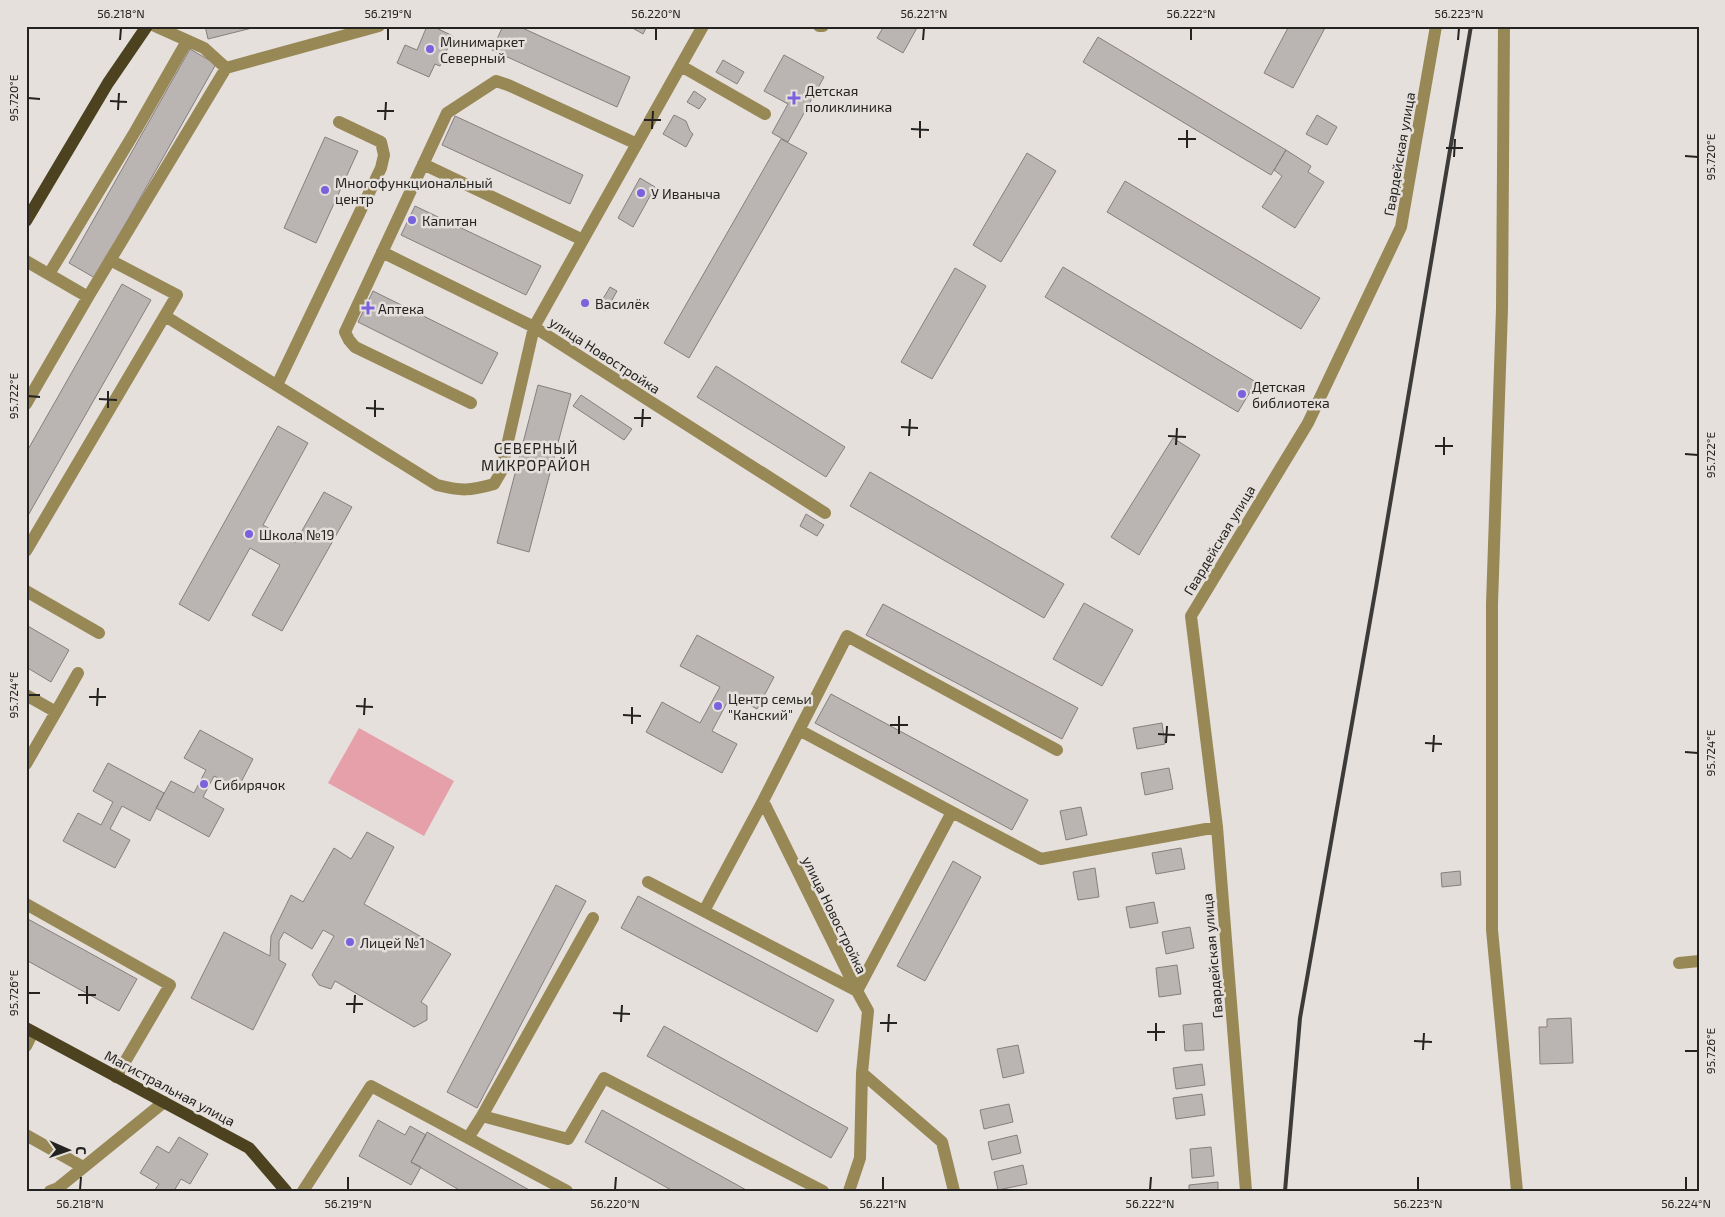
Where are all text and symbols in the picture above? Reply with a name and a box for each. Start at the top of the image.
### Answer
text: 56.218°N [97,6,145,20]
text: 56.219°N [364,6,412,20]
text: 56.220°N [631,6,681,20]
text: 56.221°N [900,6,948,20]
text: 56.222°N [1166,6,1216,20]
text: 56.223°N [1434,6,1484,20]
place label: Минимаркет Северный [440,33,525,66]
marker: Минимаркет Северный [424,43,436,55]
text: 95.720°E [6,74,20,121]
place label: Детская поликлиника [805,82,892,115]
marker: Детская поликлиника [787,91,801,105]
street label: Гвардейская улица [1380,91,1418,217]
text: 95.720°E [1703,133,1717,180]
place label: Многофункциональный центр [335,174,493,207]
marker: Многофункциональный центр [319,184,331,196]
place label: У Иваныча [651,185,721,202]
marker: У Иваныча [635,187,647,199]
place label: Капитан [422,212,477,229]
marker: Капитан [406,214,418,226]
place label: Василёк [595,295,650,312]
marker: Василёк [579,297,591,309]
place label: Аптека [378,300,424,317]
marker: Аптека [362,302,374,314]
street label: улица Новостройка [546,313,664,397]
text: 95.722°E [6,373,20,419]
place label: Детская библиотека [1252,378,1330,411]
marker: Детская библиотека [1236,388,1248,400]
text: 95.722°E [1703,432,1717,478]
district label: СЕВЕРНЫЙ МИКРОРАЙОН [481,439,591,474]
street label: Гвардейская улица [1179,482,1259,598]
place label: Школа №19 [259,526,335,543]
marker: Школа №19 [243,528,255,540]
text: 95.724°E [6,671,20,718]
place label: Центр семьи "Канский" [728,690,812,723]
marker: Центр семьи "Канский" [712,700,724,712]
text: 95.724°E [1703,729,1717,776]
place label: Сибирячок [214,776,286,793]
marker: Сибирячок [198,778,210,790]
street label: улица Новостройка [799,853,871,977]
street label: Гвардейская улица [1198,893,1226,1019]
place label: Лицей №1 [360,934,425,951]
marker: Лицей №1 [344,936,356,948]
text: 95.726°E [6,970,20,1016]
text: 95.726°E [1703,1028,1717,1074]
street label: Магистральная улица [102,1046,238,1130]
north arrow [42,1124,92,1174]
text: С [73,1146,90,1155]
text: 56.218°N [56,1196,104,1210]
text: 56.219°N [324,1196,372,1210]
text: 56.220°N [590,1196,640,1210]
text: 56.221°N [859,1196,907,1210]
text: 56.222°N [1125,1196,1175,1210]
text: 56.223°N [1393,1196,1443,1210]
text: 56.224°N [1661,1196,1711,1210]

